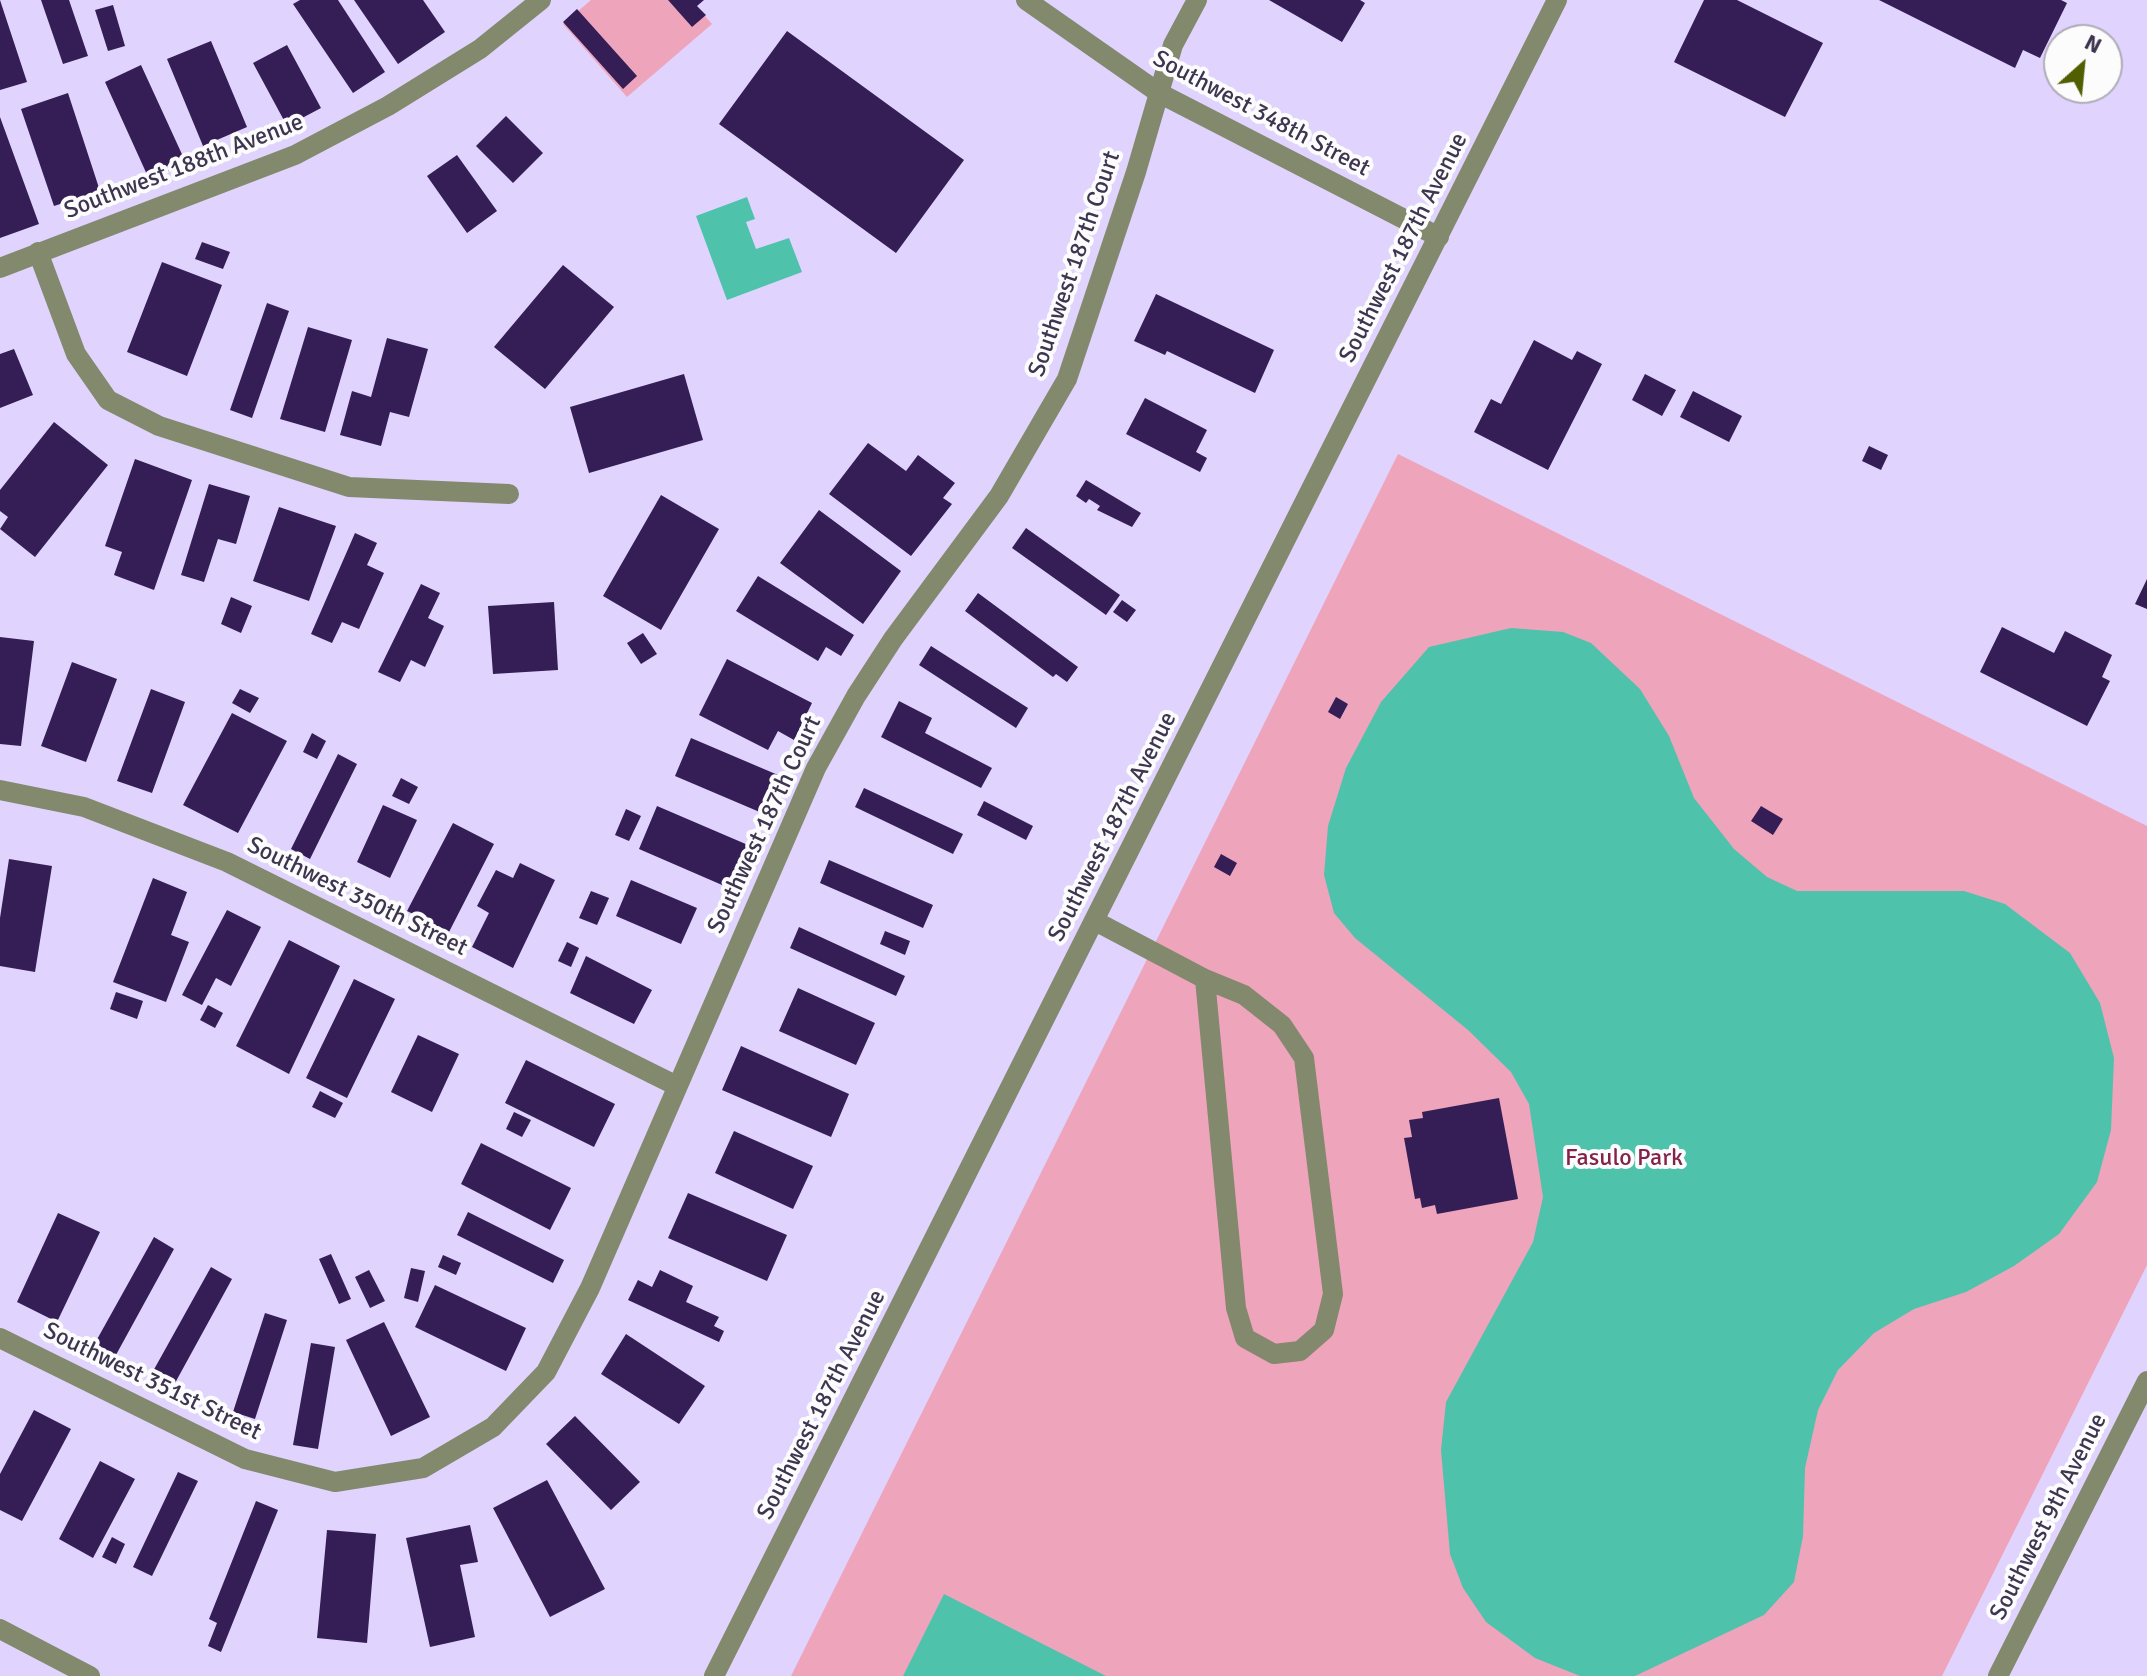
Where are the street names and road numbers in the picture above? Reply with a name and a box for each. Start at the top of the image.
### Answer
street label: Southwest 348th Street [1148,45,1374,183]
street label: Southwest 188th Avenue [60,108,308,226]
street label: Southwest 187th Avenue [1334,128,1474,368]
street label: Southwest 187th Court [1023,147,1127,381]
street label: Southwest 187th Avenue [1043,707,1183,947]
street label: Southwest 187th Court [702,712,828,938]
street label: Southwest 350th Street [242,831,472,963]
street label: Southwest 187th Avenue [752,1285,892,1525]
street label: Southwest 351st Street [38,1317,266,1447]
street label: Southwest 9th Avenue [1984,1409,2114,1625]

